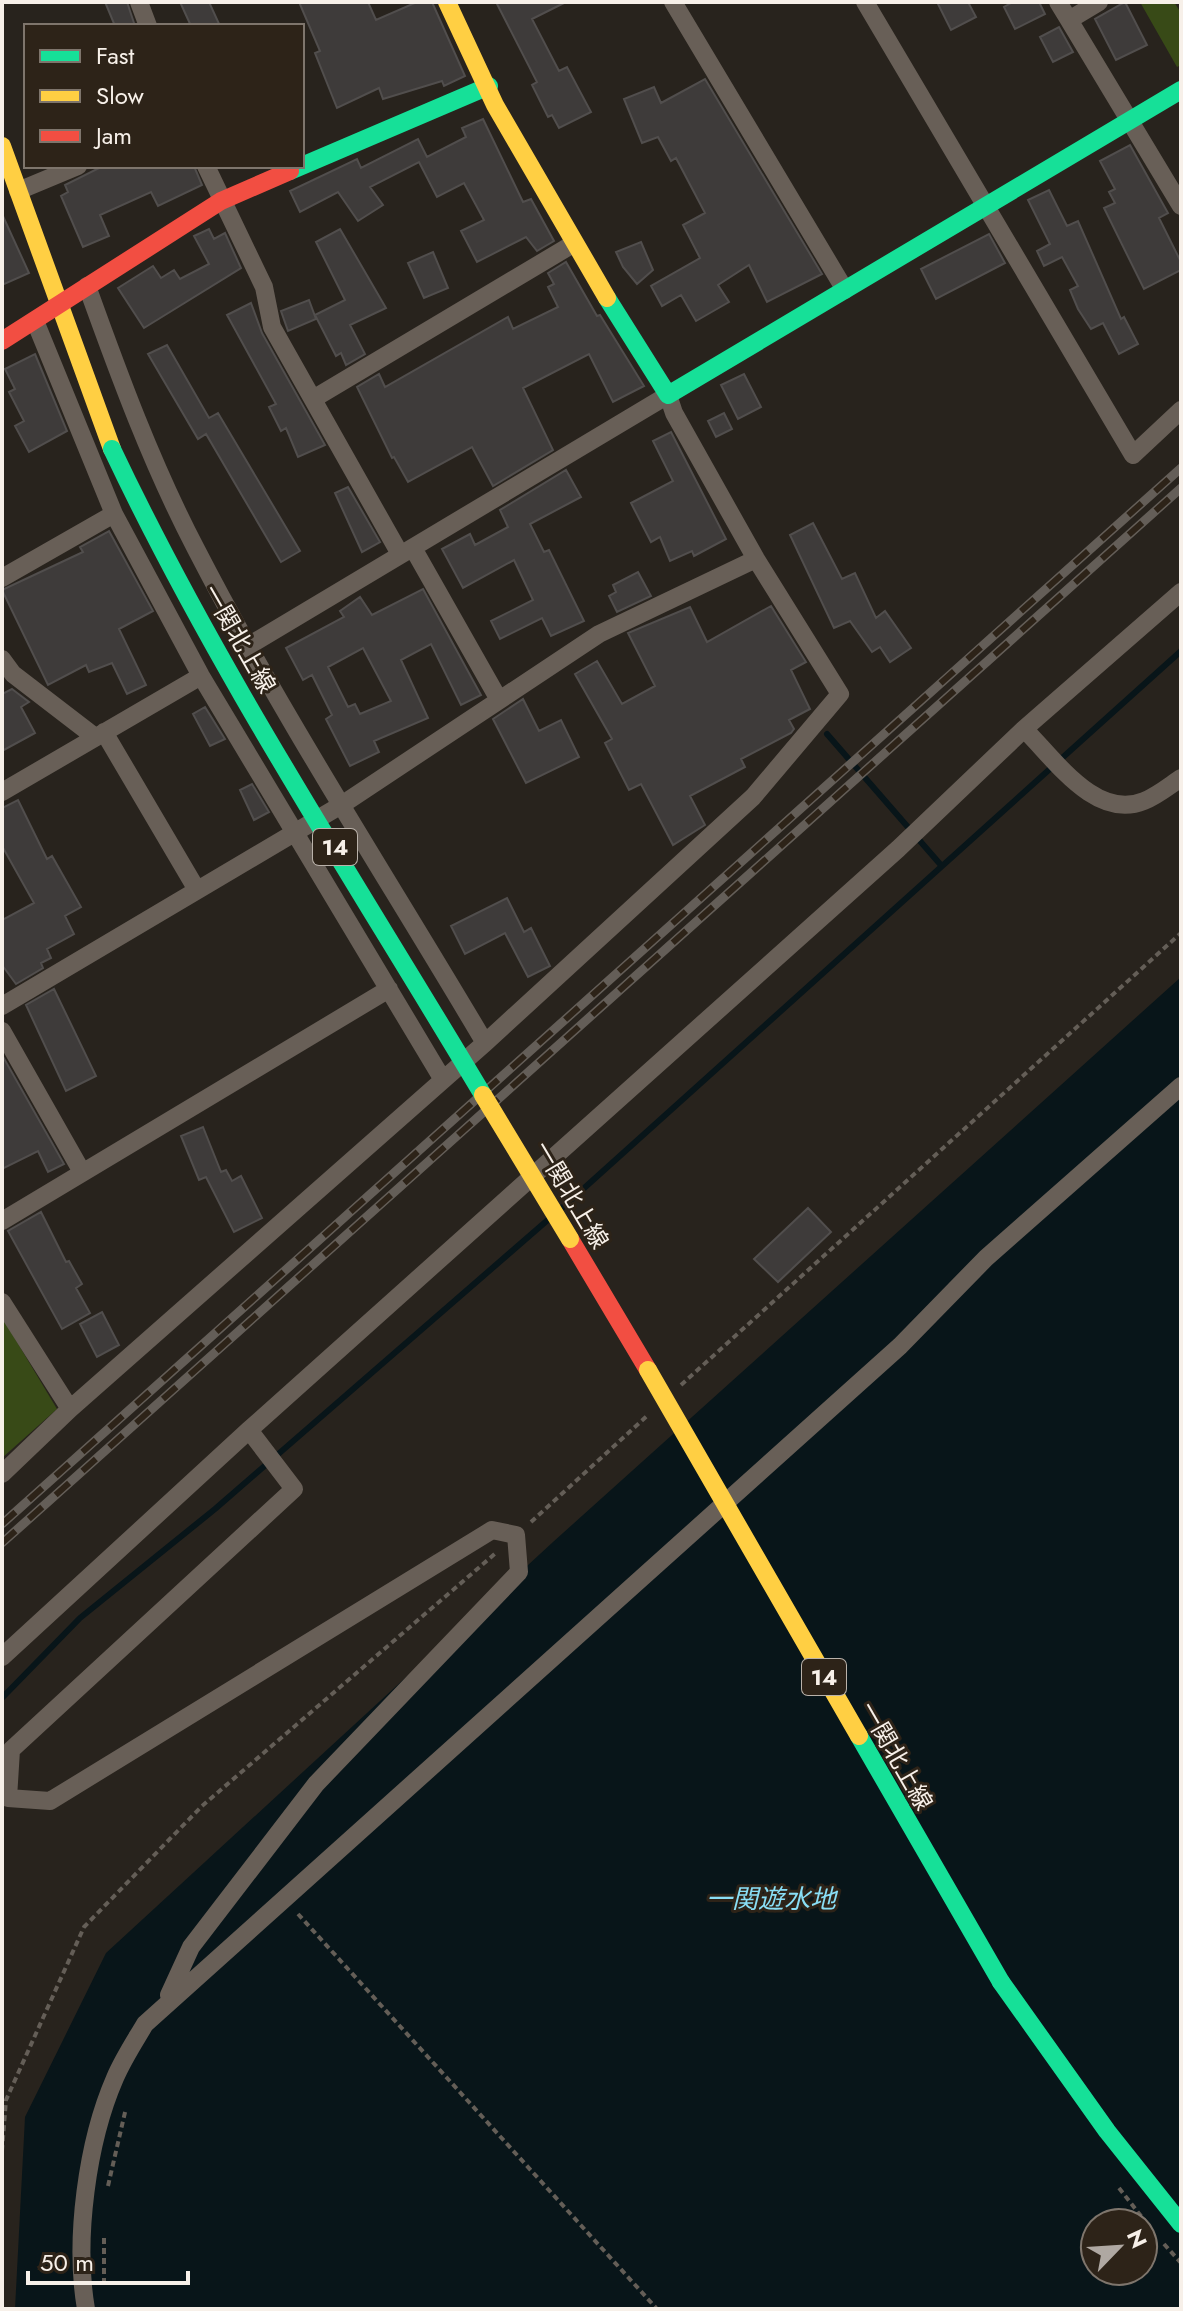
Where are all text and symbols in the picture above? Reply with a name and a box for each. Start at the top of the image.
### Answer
legend [24,24,304,168]
text: Fast [96,38,134,73]
text: Slow [96,78,144,113]
text: Jam [93,118,132,153]
street label: 一関北上線 [194,578,285,699]
road number: 14 [313,829,357,865]
street label: 一関北上線 [526,1134,617,1255]
road number: 14 [802,1659,846,1695]
street label: 一関北上線 [851,1695,942,1816]
water label: 一関遊水地 [706,1880,839,1918]
north arrow [1079,2207,1159,2287]
text: N [1119,2224,1155,2253]
scale bar [28,2235,188,2285]
text: 50 m [40,2245,94,2280]

